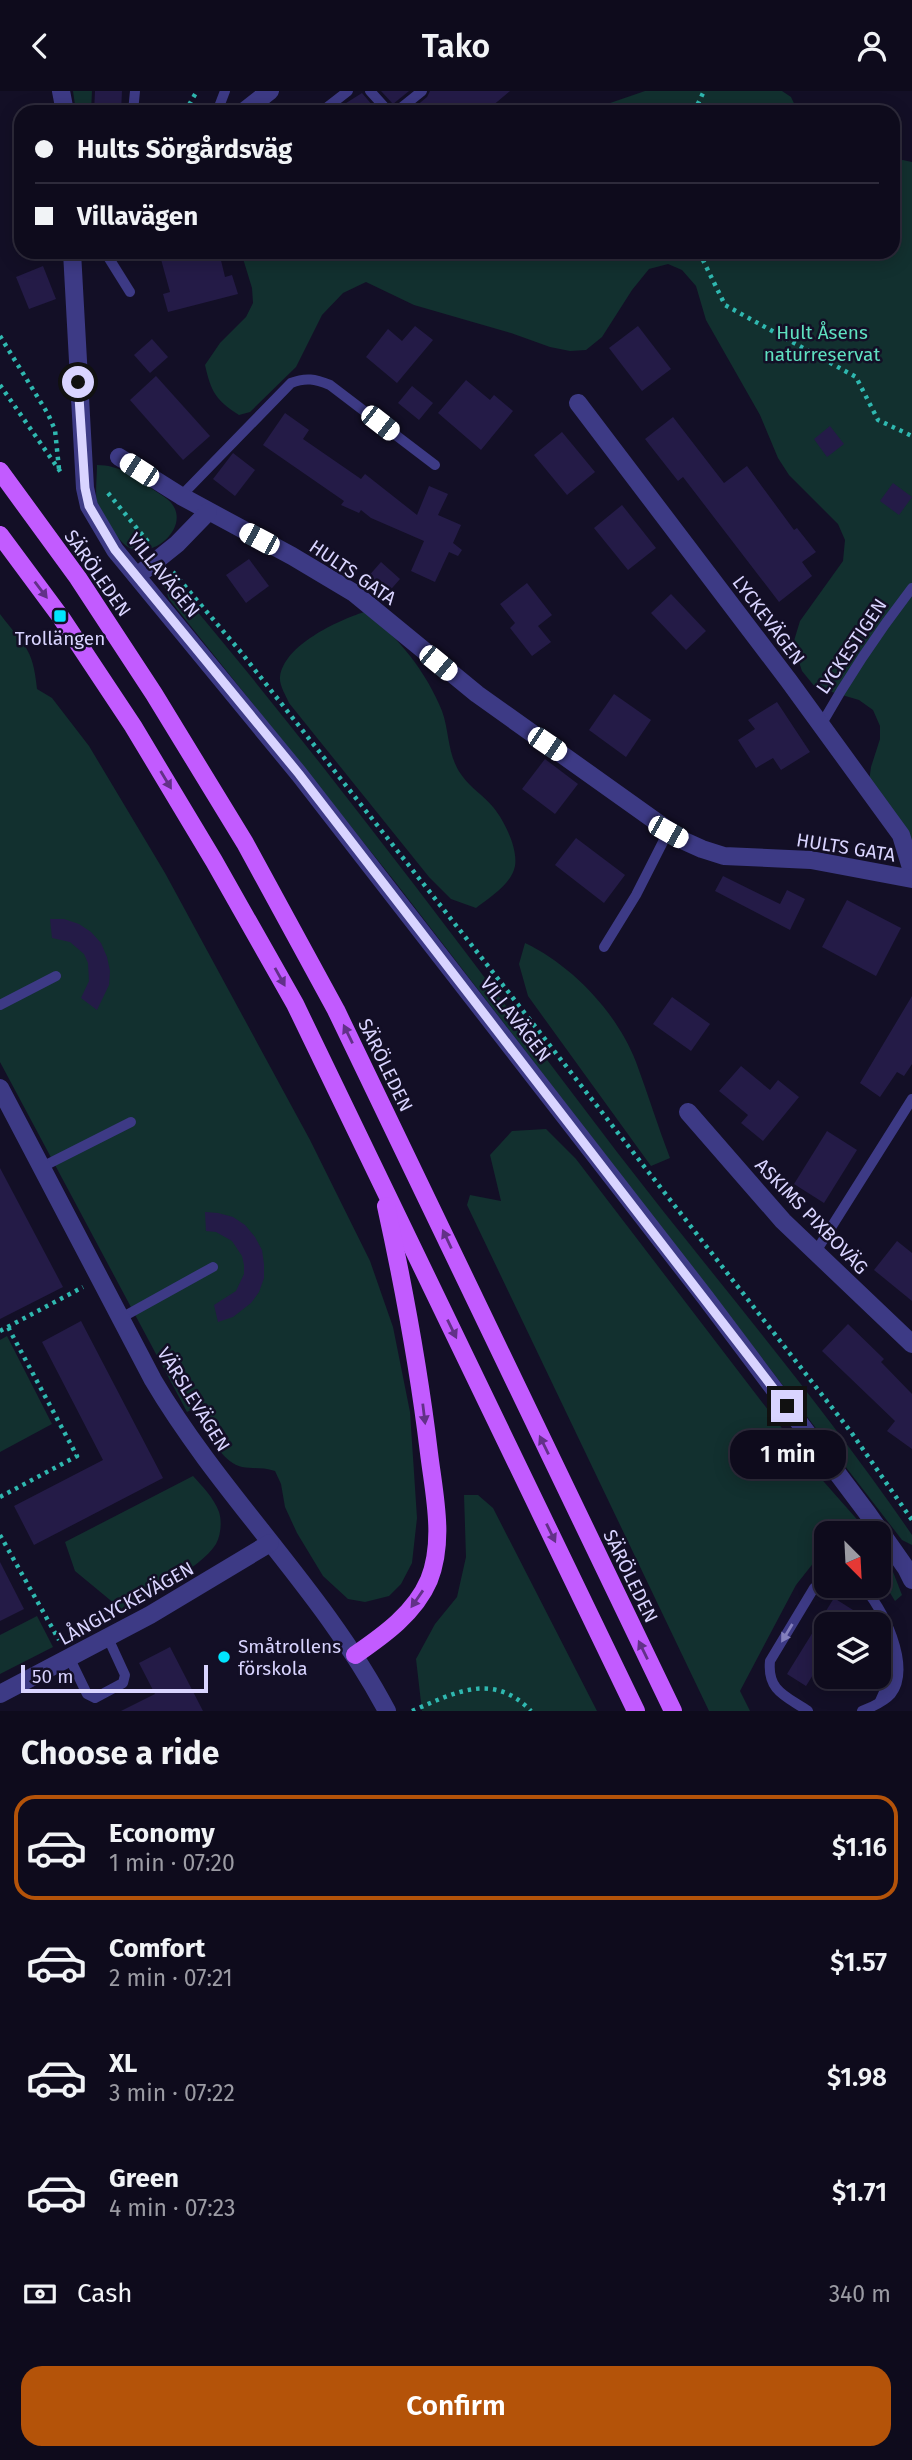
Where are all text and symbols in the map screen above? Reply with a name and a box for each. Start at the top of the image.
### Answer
icon: back [21,27,59,65]
text: Tako [422,27,490,65]
icon: person [853,27,891,65]
text: Hults Sörgårdsväg [77,134,292,165]
text: Villavägen [77,201,198,232]
park label: Hult Åsens naturreservat [764,321,880,366]
route start [62,366,94,398]
car [357,402,404,444]
car [116,450,163,490]
car [236,520,283,558]
street label: SÄRÖLEDEN [59,525,136,621]
street label: VILLAVÄGEN [123,529,205,622]
street label: HULTS GATA [305,535,401,610]
street label: LYCKEVÄGEN [728,571,810,669]
one-way arrow [33,581,47,599]
street label: LYCKESTIGEN [811,594,892,698]
marker: Trollängen [52,608,68,624]
place label: Trollängen [15,627,105,650]
car [416,642,461,684]
car [524,724,571,764]
one-way arrow [160,770,172,789]
car [645,813,692,851]
street label: HULTS GATA [795,828,897,867]
one-way arrow [274,967,286,987]
street label: VILLAVÄGEN [475,972,556,1067]
street label: SÄRÖLEDEN [353,1015,418,1115]
one-way arrow [342,1024,353,1044]
street label: ASKIMS PIXBOVÄG [750,1154,873,1279]
one-way arrow [441,1229,453,1249]
one-way arrow [446,1319,458,1339]
street label: VÄRSLEVÄGEN [152,1343,235,1456]
route end [771,1390,803,1422]
one-way arrow [419,1404,430,1426]
callout: 1 min [729,1431,845,1479]
one-way arrow [538,1435,550,1455]
text: 1 min [760,1440,816,1468]
north arrow [814,1521,891,1598]
map controls [814,1521,891,1689]
one-way arrow [546,1523,557,1544]
street label: SÄRÖLEDEN [598,1526,663,1626]
street label: LÅNGLYCKEVÄGEN [55,1557,198,1650]
one-way arrow [410,1590,424,1608]
button: layers [814,1612,891,1689]
one-way arrow [781,1624,793,1643]
place label: Småtrollens förskola [238,1635,341,1680]
one-way arrow [638,1640,649,1660]
marker: Småtrollens förskola [216,1649,232,1665]
scale bar [21,1662,208,1694]
text: 50 m [32,1665,73,1688]
text: Choose a ride [21,1734,219,1772]
icon: car [25,1816,88,1879]
text: Economy [109,1818,215,1849]
text: $1.16 [832,1832,887,1863]
text: 1 min · 07:20 [109,1849,235,1877]
icon: car [25,1931,88,1994]
text: Comfort [109,1933,205,1964]
text: $1.57 [830,1947,887,1978]
text: 2 min · 07:21 [109,1964,233,1992]
icon: car [25,2046,88,2109]
text: XL [109,2048,137,2079]
text: $1.98 [827,2062,887,2093]
text: 3 min · 07:22 [109,2079,235,2107]
icon: car [25,2161,88,2224]
text: Green [109,2163,179,2194]
text: $1.71 [832,2177,887,2208]
text: 4 min · 07:23 [109,2194,236,2222]
icon: cash [21,2275,59,2313]
text: Cash [77,2278,133,2309]
text: 340 m [829,2280,891,2308]
button: Confirm [21,2366,891,2446]

